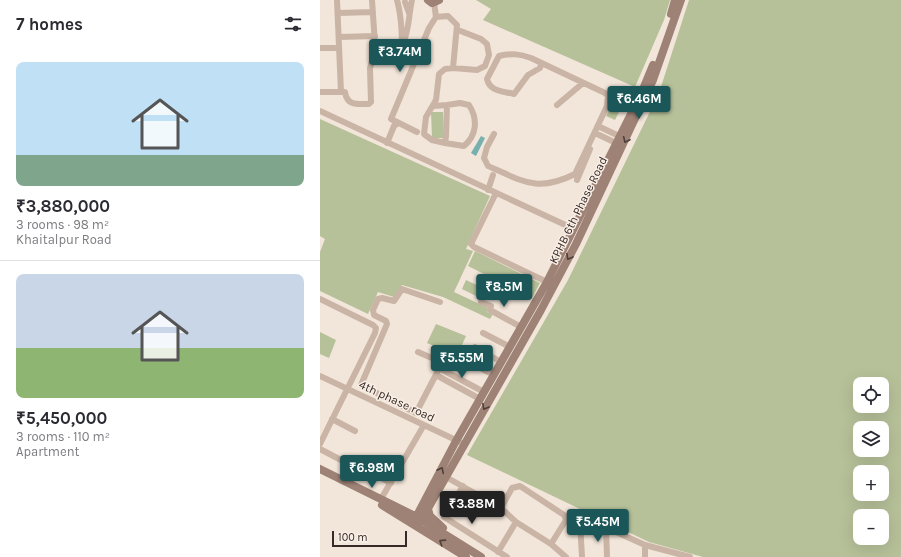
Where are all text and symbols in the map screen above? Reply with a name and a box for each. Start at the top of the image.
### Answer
icon: filters [282,13,304,35]
text: 7 homes [16,14,83,34]
pin: ₹3.74M [367,39,433,73]
text: ₹3.74M [378,44,422,59]
pin: ₹6.46M [606,86,672,120]
icon: home [124,88,196,160]
text: ₹6.46M [616,91,662,106]
one-way arrow [623,136,631,144]
street label: KPHB 6th Phase Road [546,154,610,266]
text: ₹3,880,000 [16,196,110,216]
text: 3 rooms · 98 m² [16,217,109,232]
text: Khaitalpur Road [16,232,112,247]
one-way arrow [566,253,574,260]
pin: ₹8.5M [476,274,532,308]
text: ₹8.5M [485,279,523,294]
icon: home [124,300,196,372]
pin: ₹5.55M [429,345,495,379]
text: ₹5.55M [440,350,484,365]
street label: 4th phase road [357,377,437,425]
map controls [853,377,889,545]
button: locate [853,377,889,413]
one-way arrow [482,403,490,410]
text: ₹5,450,000 [16,408,107,428]
button: layers [853,421,889,457]
text: 3 rooms · 110 m² [16,429,110,444]
text: Apartment [16,444,79,459]
pin: ₹6.98M [339,455,405,489]
text: ₹6.98M [349,460,395,475]
button: + [853,465,889,501]
one-way arrow [436,467,444,474]
pin: ₹3.88M [439,491,505,525]
text: ₹3.88M [449,496,495,511]
pin: ₹5.45M [565,509,631,543]
button: − [853,509,889,545]
text: ₹5.45M [576,514,620,529]
scale bar [332,529,407,548]
text: 100 m [338,531,368,544]
one-way arrow [439,539,446,546]

